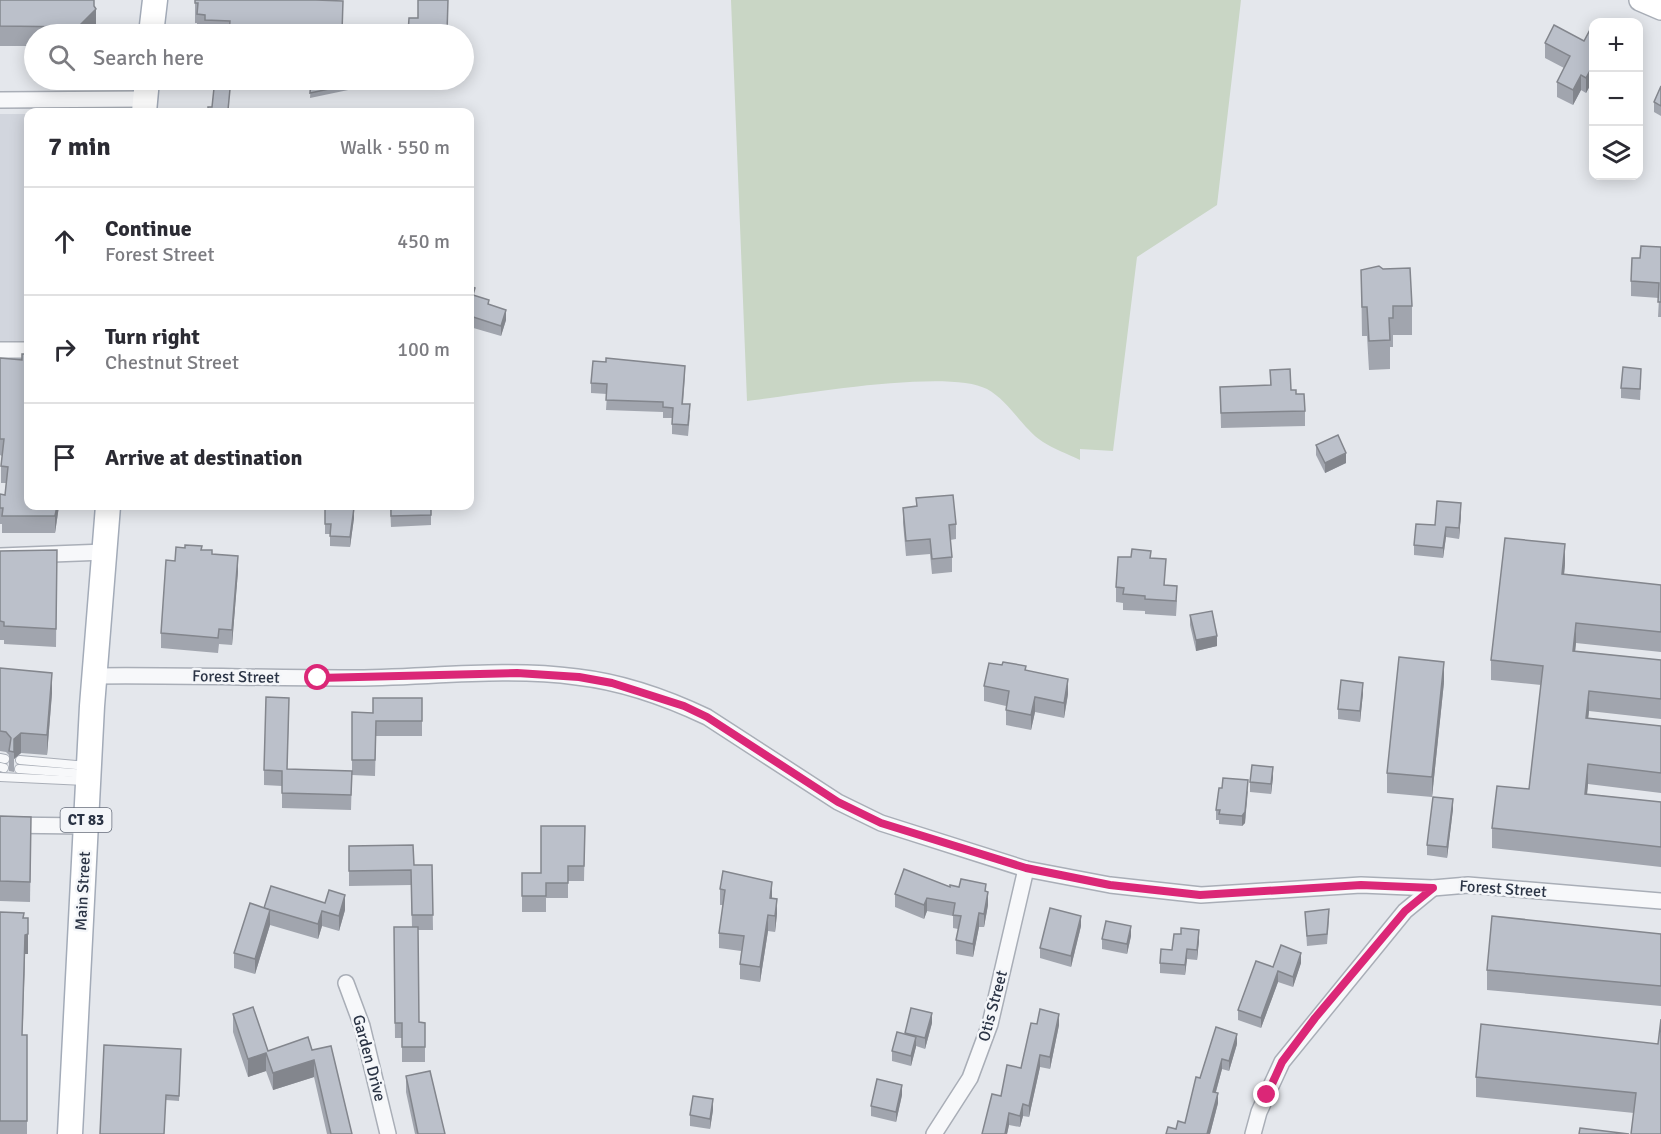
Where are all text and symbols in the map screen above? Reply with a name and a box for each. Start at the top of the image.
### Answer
map controls [1589,18,1643,180]
button: + [1589,18,1643,72]
search box [24,24,474,90]
icon: search [45,41,78,74]
text: Search here [93,44,204,71]
button: − [1589,72,1643,126]
button: layers [1589,126,1643,180]
text: 7 min [48,131,111,163]
text: Walk · 550 m [340,135,450,160]
text: Continue [105,215,192,242]
icon: ahead [48,225,81,258]
text: 450 m [397,229,450,254]
text: Forest Street [105,242,215,267]
text: Turn right [105,323,200,350]
icon: right [48,333,81,366]
text: 100 m [397,337,450,362]
text: Chestnut Street [105,350,239,375]
icon: arrive [48,441,81,474]
text: Arrive at destination [105,444,302,471]
route start [304,664,330,690]
street label: Forest Street [192,666,280,688]
road number: CT 83 [60,808,112,832]
street label: Main Street [71,850,95,931]
street label: Forest Street [1459,876,1548,902]
street label: Otis Street [974,968,1012,1044]
street label: Garden Drive [348,1013,390,1103]
route end [1253,1081,1279,1107]

